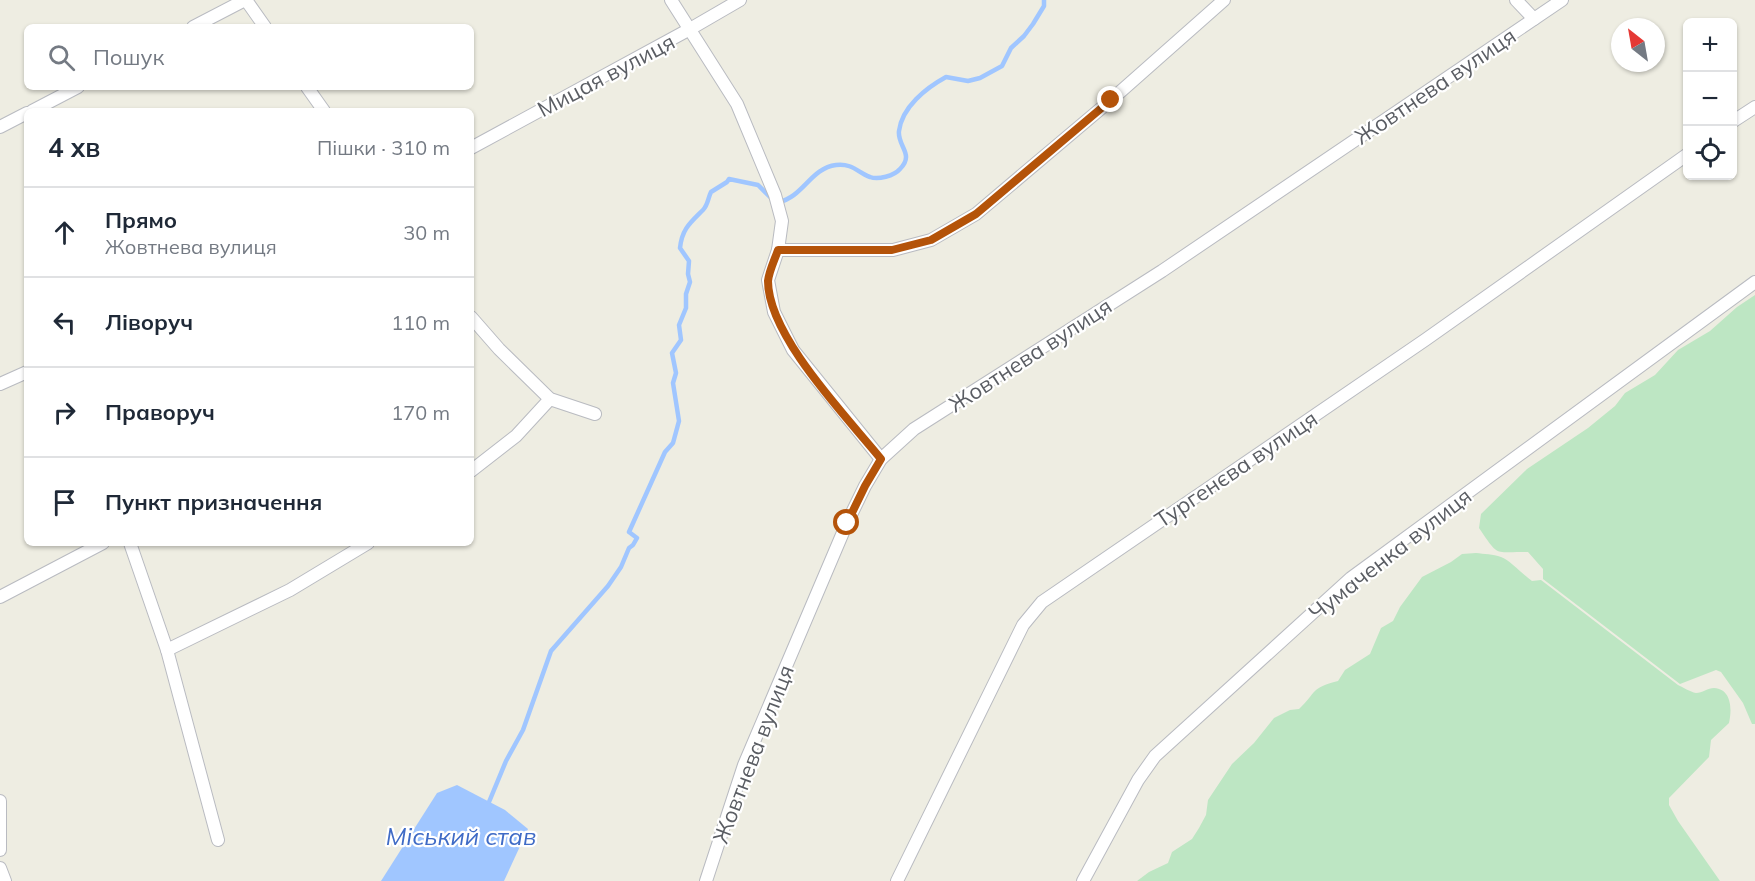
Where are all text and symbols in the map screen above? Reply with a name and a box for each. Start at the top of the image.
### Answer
north arrow [1611,18,1665,72]
map controls [1683,18,1737,180]
button: + [1683,18,1737,72]
street label: Жовтнева вулиця [1349,22,1521,150]
search box [24,24,474,90]
street label: Мицая вулиця [532,27,680,123]
icon: search [45,41,78,74]
text: Пошук [93,43,164,71]
button: − [1683,72,1737,126]
route end [1097,86,1123,112]
button: locate [1683,126,1737,180]
text: 4 хв [48,131,100,164]
text: Пішки · 310 m [317,135,450,160]
text: Прямо [105,206,177,234]
icon: ahead [48,216,81,249]
text: 30 m [403,220,450,245]
text: Жовтнева вулиця [105,234,277,259]
street label: Жовтнева вулиця [943,292,1117,418]
icon: left [48,306,81,339]
text: Ліворуч [105,308,193,336]
text: 110 m [391,310,450,335]
icon: right [48,396,81,429]
text: Праворуч [105,398,215,426]
text: 170 m [391,400,450,425]
street label: Тургенєва вулиця [1149,404,1323,534]
street label: Чумаченка вулиця [1303,482,1477,626]
icon: arrive [48,486,81,519]
text: Пункт призначення [105,488,322,516]
route start [833,509,859,535]
street label: Жовтнева вулиця [706,661,800,847]
water label: Міський став [386,821,536,851]

